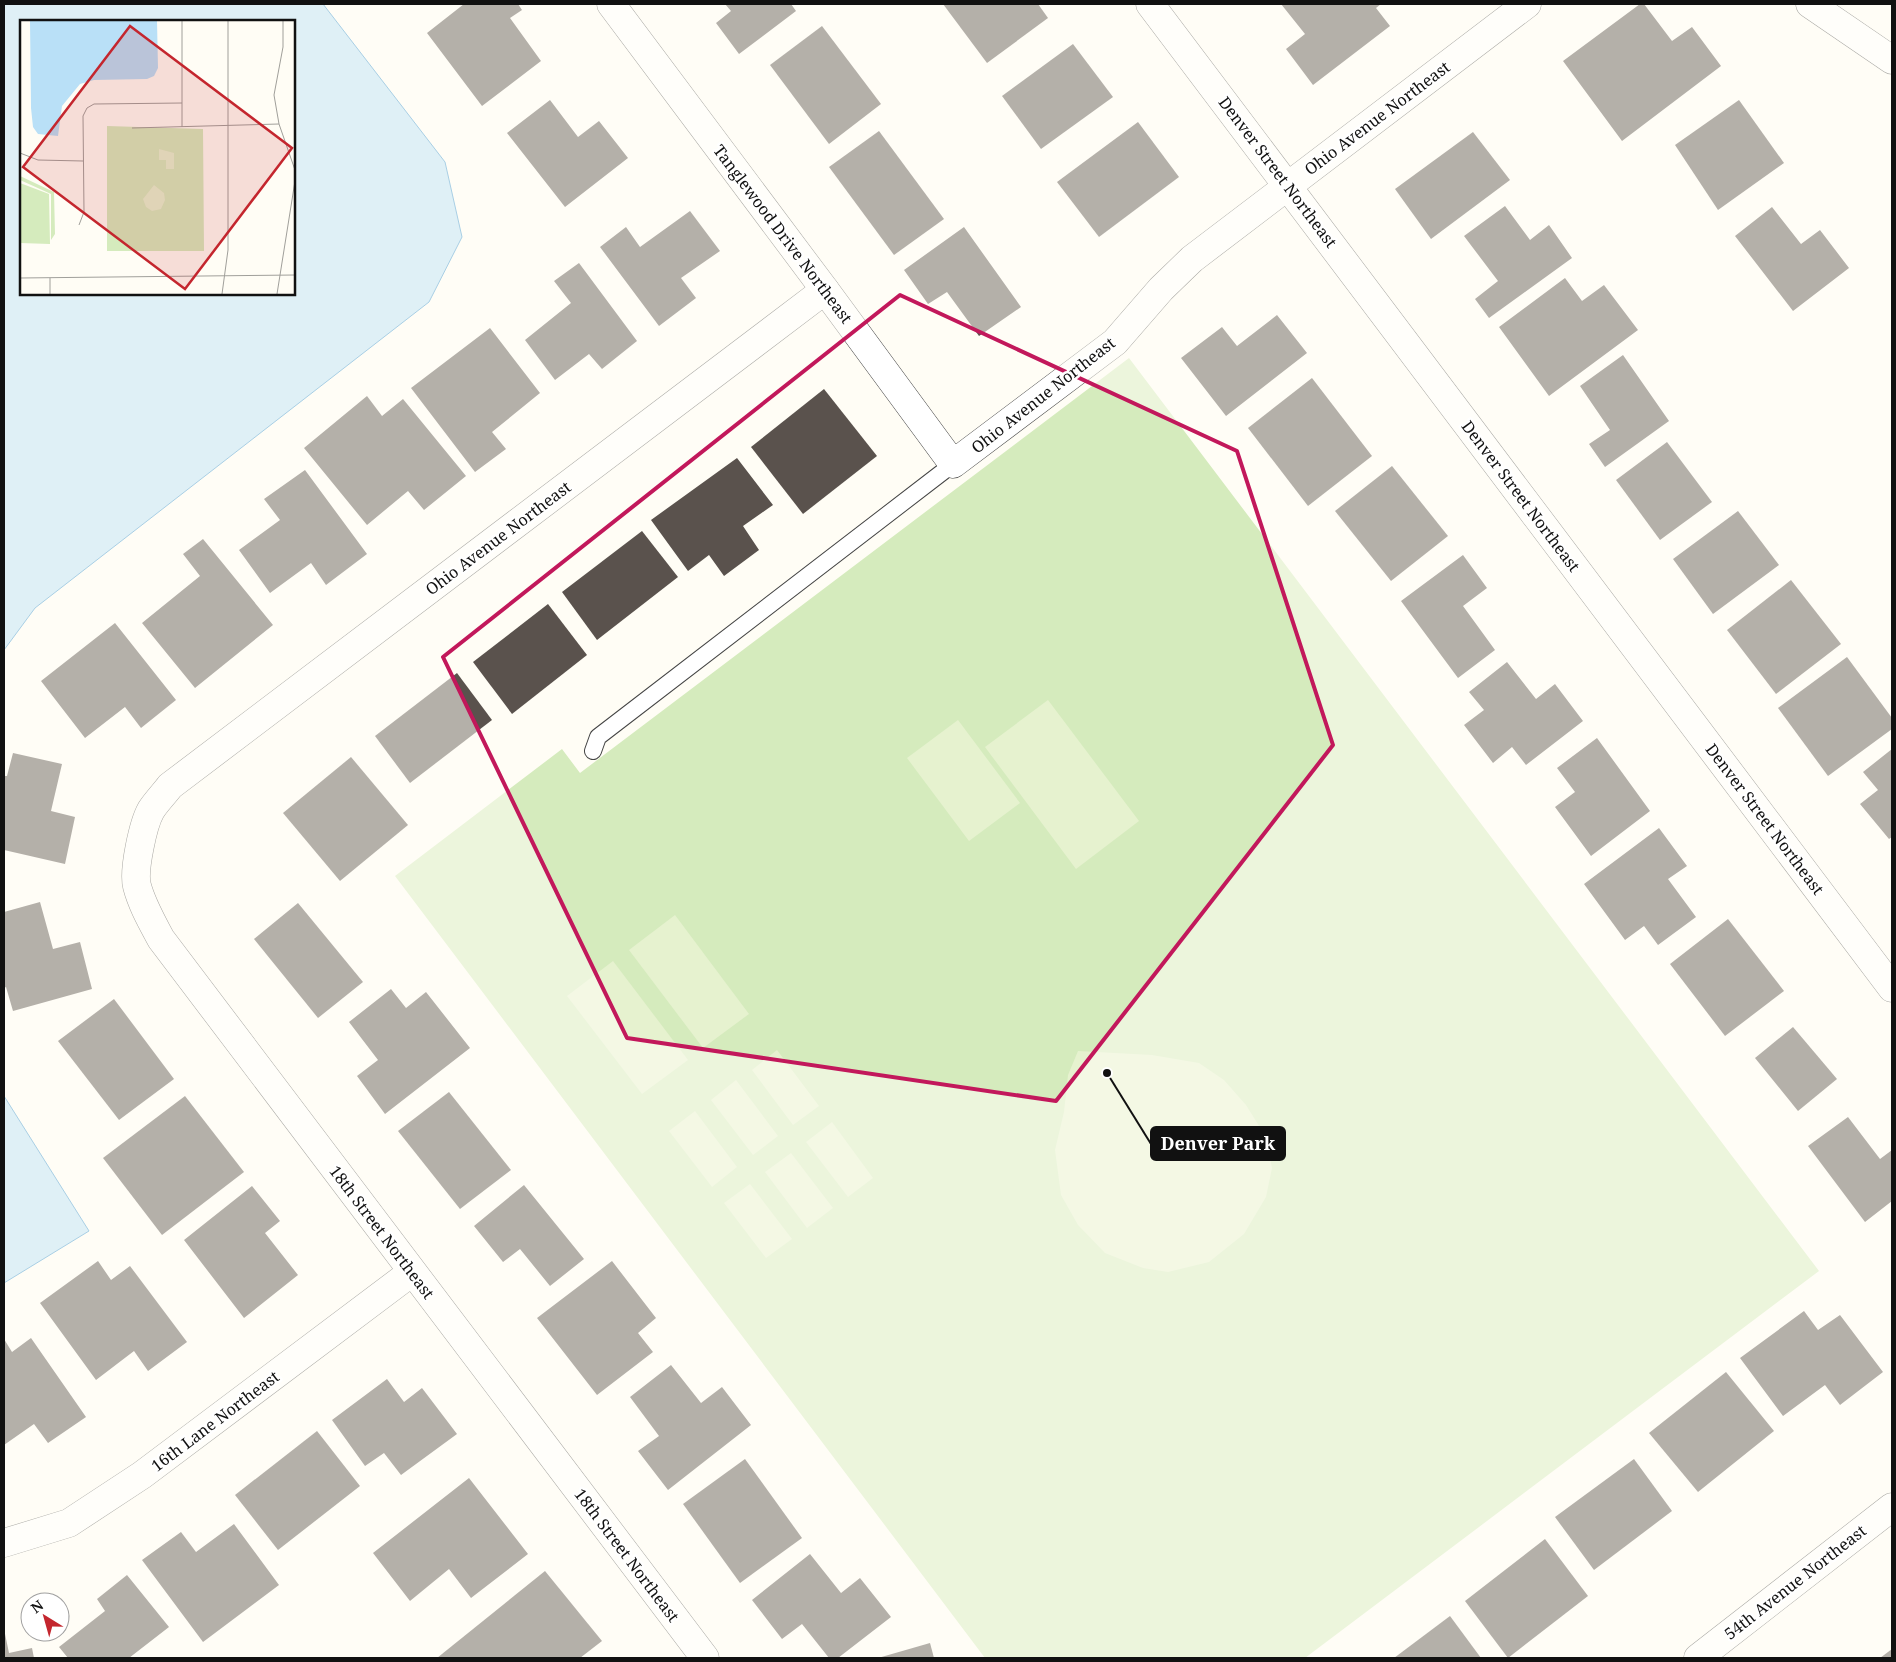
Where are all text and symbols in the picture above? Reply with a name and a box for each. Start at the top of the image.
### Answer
inset map [20,20,295,295]
street label: Ohio Avenue Northeast [1300,56,1455,180]
street label: Denver Street Northeast [1214,92,1342,252]
street label: Tanglewood Drive Northeast [708,140,858,328]
street label: Ohio Avenue Northeast [966,332,1120,458]
street label: Denver Street Northeast [1457,416,1585,576]
street label: Ohio Avenue Northeast [421,476,576,600]
street label: Denver Street Northeast [1701,739,1829,899]
callout: Denver Park [1151,1127,1285,1160]
text: Denver Park [1161,1131,1276,1155]
street label: 18th Street Northeast [325,1161,440,1304]
street label: 16th Lane Northeast [146,1365,284,1476]
street label: 18th Street Northeast [570,1484,685,1627]
street label: 54th Avenue Northeast [1720,1519,1871,1644]
north arrow [20,1592,70,1642]
text: N [27,1595,47,1617]

